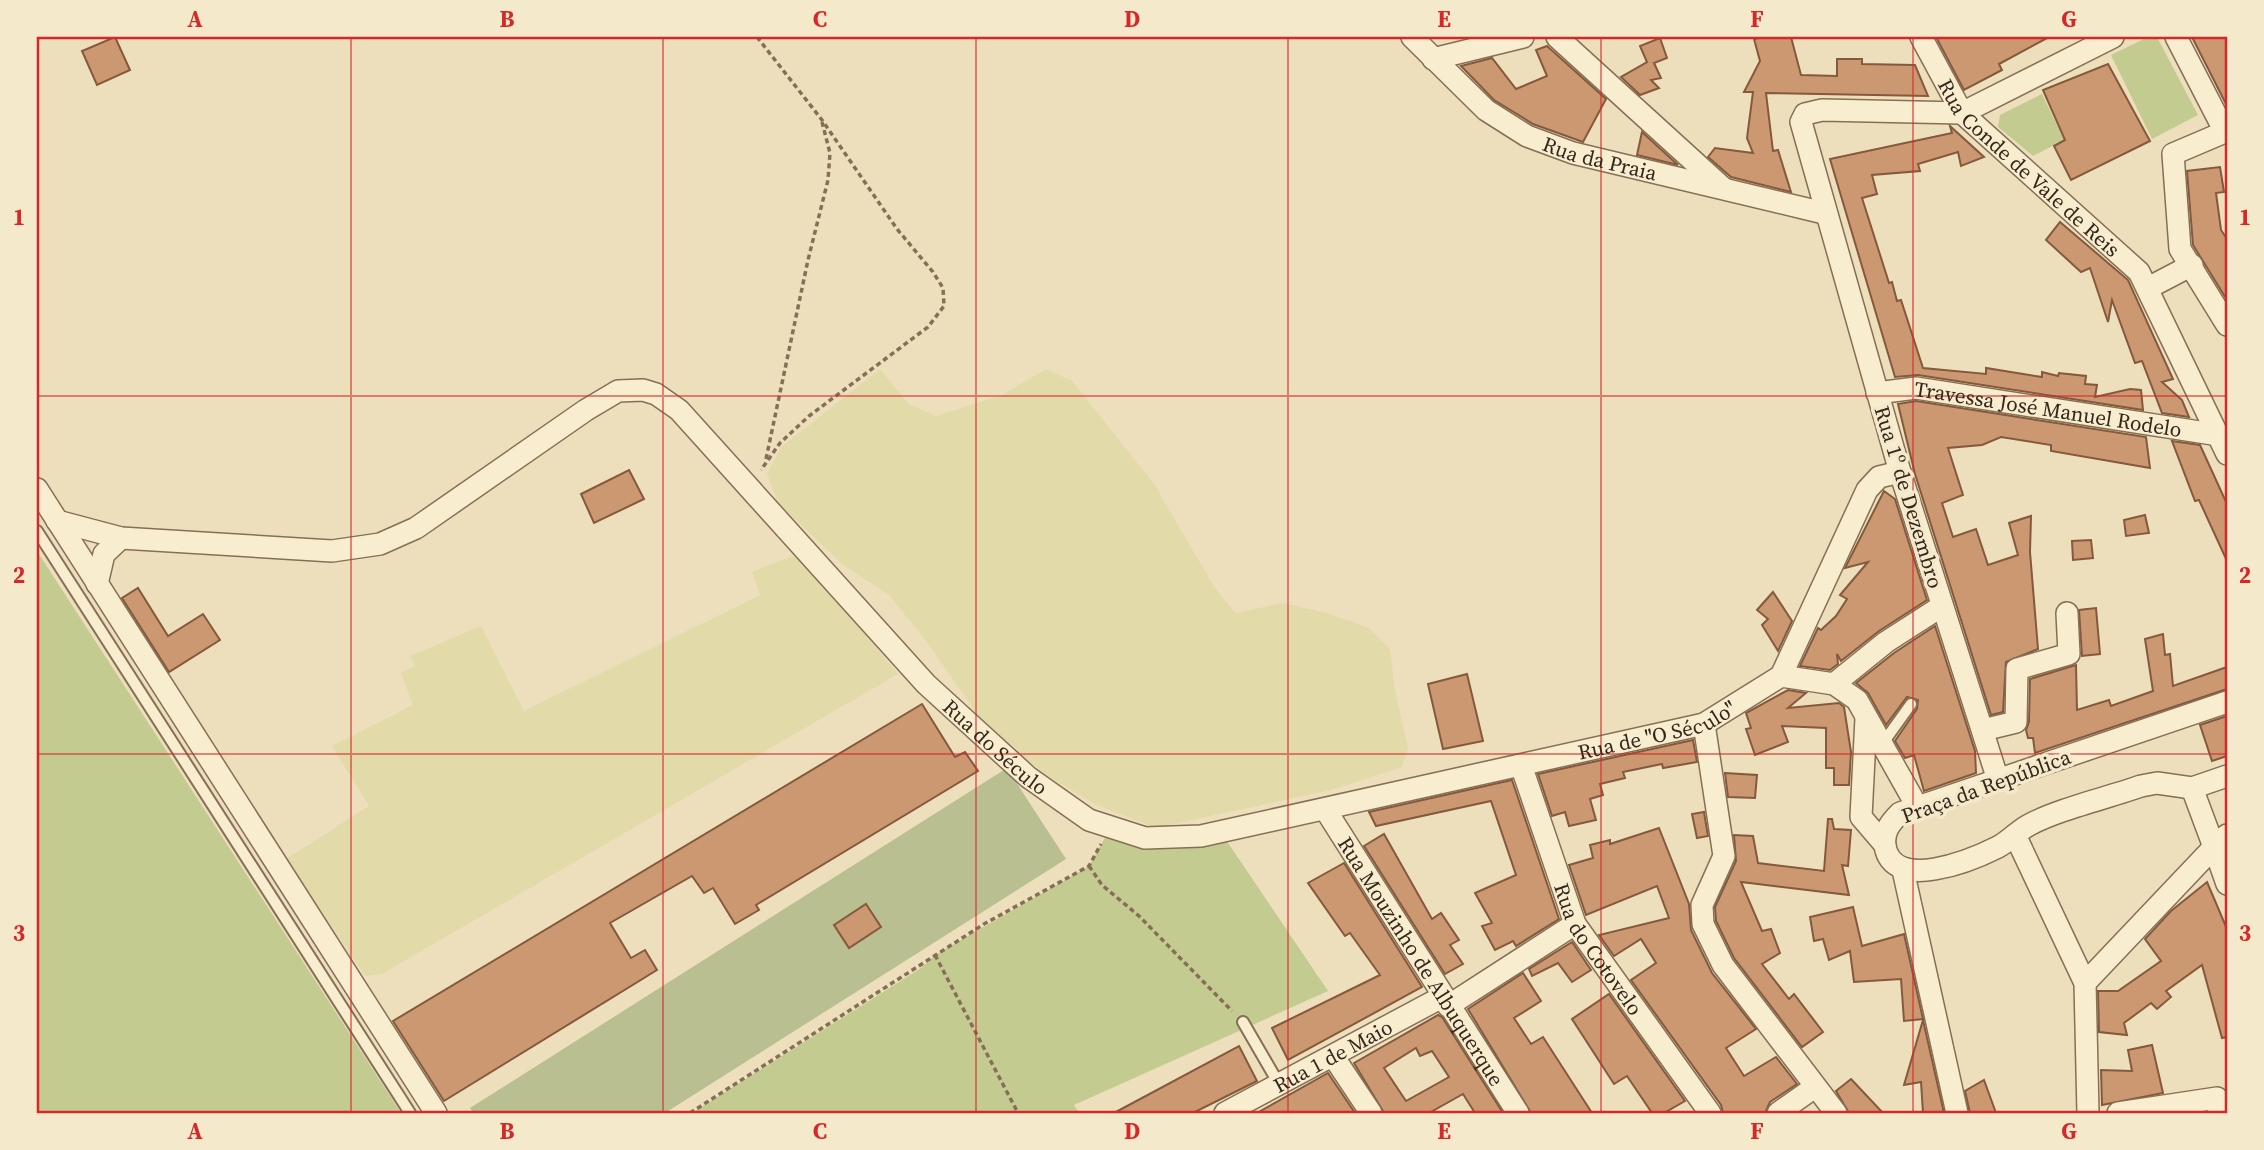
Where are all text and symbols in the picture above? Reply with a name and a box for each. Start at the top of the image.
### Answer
text: A [187,3,203,35]
text: B [500,3,515,35]
text: C [813,3,827,35]
text: D [1124,3,1140,35]
text: E [1437,3,1451,35]
text: F [1750,3,1764,35]
text: G [2061,3,2077,35]
street label: Rua Conde de Vale de Reis [1932,73,2127,263]
street label: Rua da Praia [1539,129,1660,187]
text: 1 [13,201,25,233]
text: 1 [2239,201,2251,233]
street label: Travessa José Manuel Rodelo [1912,373,2184,444]
street label: Rua 1º de Dezembro [1867,402,1951,592]
text: 2 [13,559,25,591]
text: 2 [2239,559,2251,591]
street label: Rua do Século [937,692,1054,801]
street label: Rua de "O Século" [1575,693,1741,766]
street label: Praça da República [1897,742,2075,830]
street label: Rua Mouzinho de Albuquerque [1331,831,1512,1091]
street label: Rua do Cotovelo [1548,879,1650,1021]
text: 3 [13,917,25,949]
text: 3 [2239,917,2251,949]
street label: Rua 1 de Maio [1268,1012,1397,1099]
text: A [187,1115,203,1147]
text: B [500,1115,515,1147]
text: C [813,1115,827,1147]
text: D [1124,1115,1140,1147]
text: E [1437,1115,1451,1147]
text: F [1750,1115,1764,1147]
text: G [2061,1115,2077,1147]

